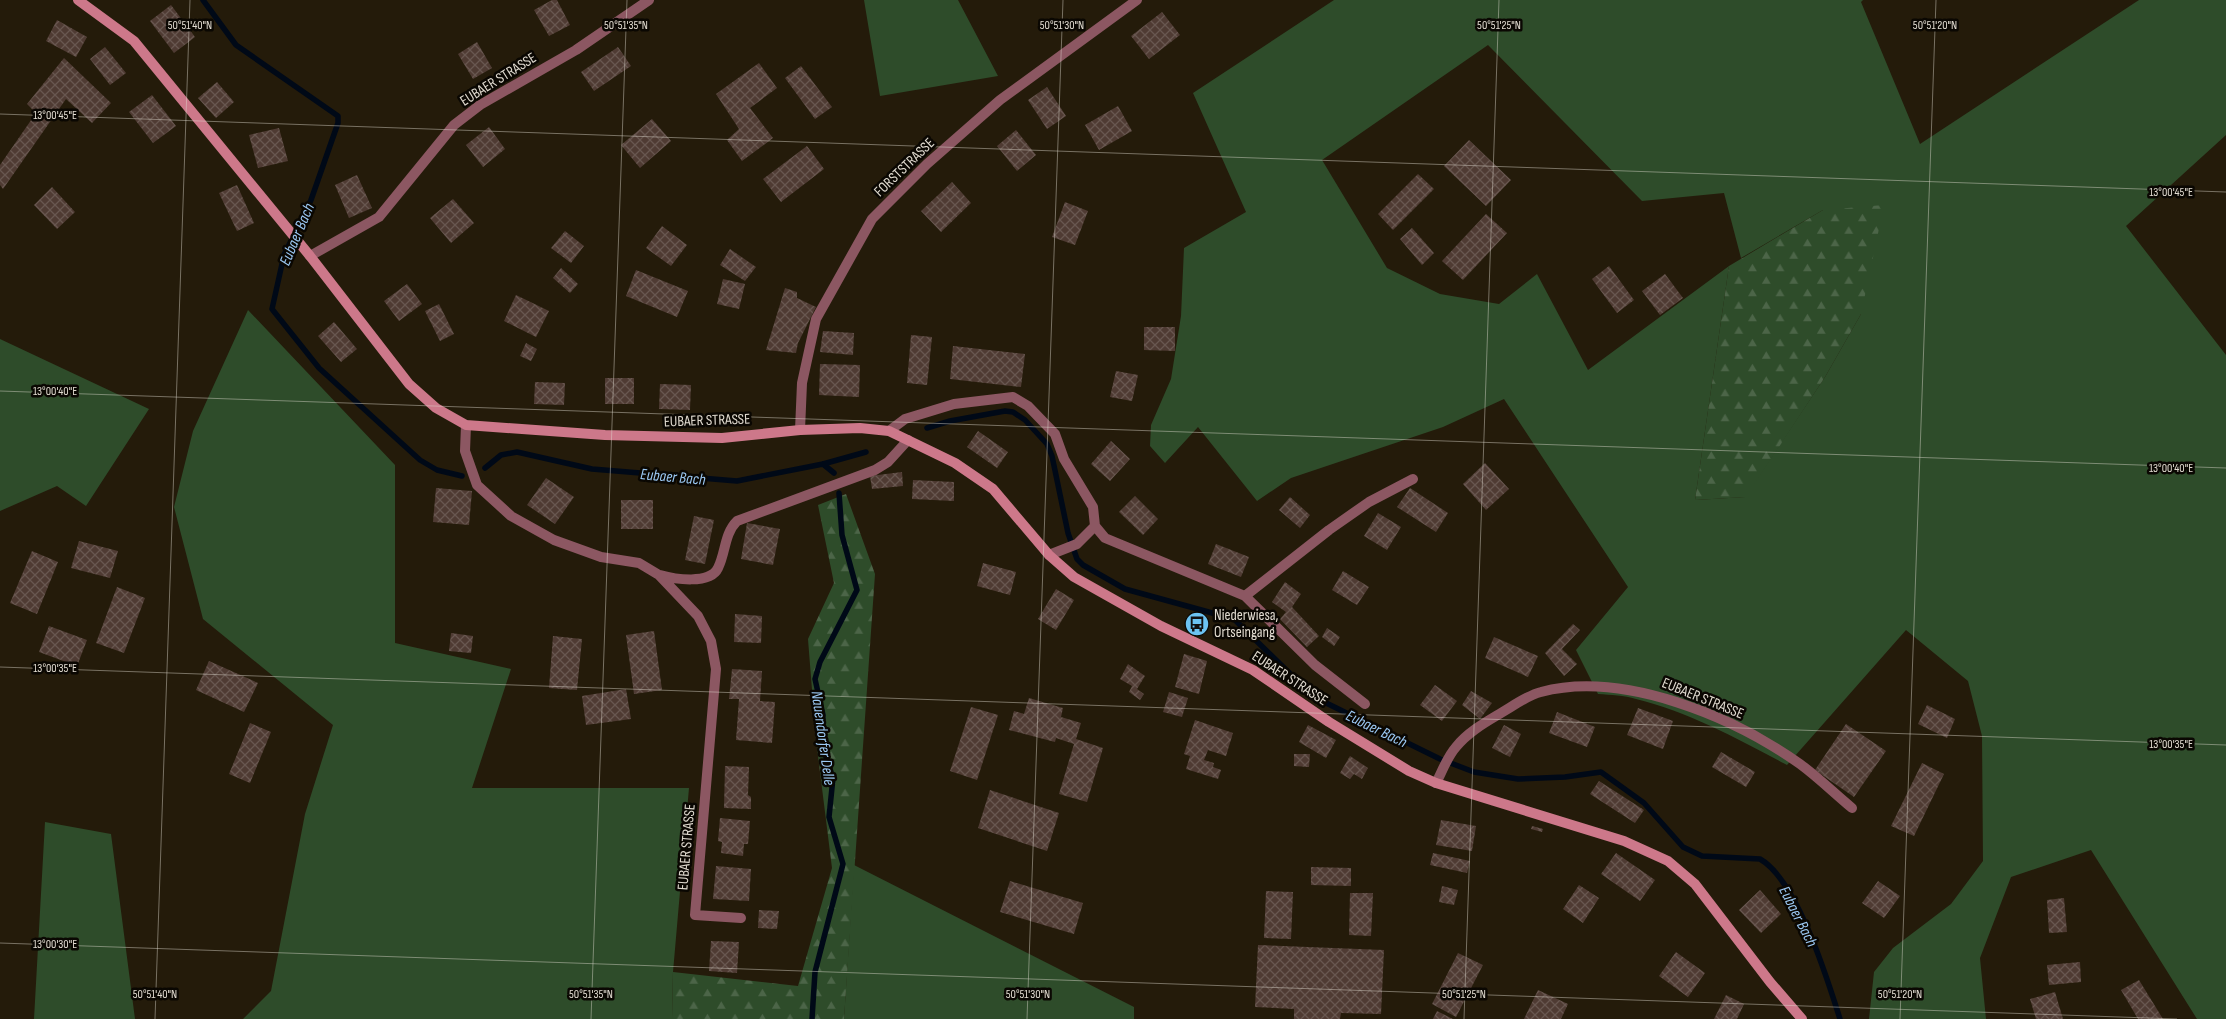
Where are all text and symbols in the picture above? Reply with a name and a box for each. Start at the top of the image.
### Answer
text: 50°51'40"N [168,18,212,33]
text: 50°51'35"N [604,18,648,33]
text: 50°51'30"N [1040,18,1084,33]
text: 50°51'25"N [1477,18,1521,33]
text: 50°51'20"N [1913,18,1957,33]
street label: EUBAER STRASSE [457,48,540,110]
text: 13°00'45"E [33,108,77,123]
street label: FORSTSTRASSE [870,134,939,201]
text: 13°00'45"E [2149,185,2193,200]
water label: Eubaer Bach [276,200,319,269]
text: 13°00'40"E [33,384,77,399]
street label: EUBAER STRASSE [663,409,751,432]
text: 13°00'40"E [2149,461,2193,476]
water label: Eubaer Bach [639,465,707,490]
place label: Niederwiesa, Ortseingang [1214,606,1279,642]
bus stop icon: Niederwiesa, Ortseingang [1184,611,1210,637]
street label: EUBAER STRASSE [1248,647,1331,710]
text: 13°00'35"E [33,661,77,676]
street label: EUBAER STRASSE [1659,673,1747,723]
water label: Nauendorfer Delle [806,690,839,787]
water label: Eubaer Bach [1343,706,1410,752]
text: 13°00'35"E [2149,737,2193,752]
street label: EUBAER STRASSE [673,803,700,891]
water label: Eubaer Bach [1774,883,1821,951]
text: 13°00'30"E [33,937,77,952]
text: 50°51'40"N [133,987,177,1002]
text: 50°51'35"N [569,987,613,1002]
text: 50°51'30"N [1006,987,1050,1002]
text: 50°51'25"N [1442,987,1486,1002]
text: 50°51'20"N [1878,987,1922,1002]

